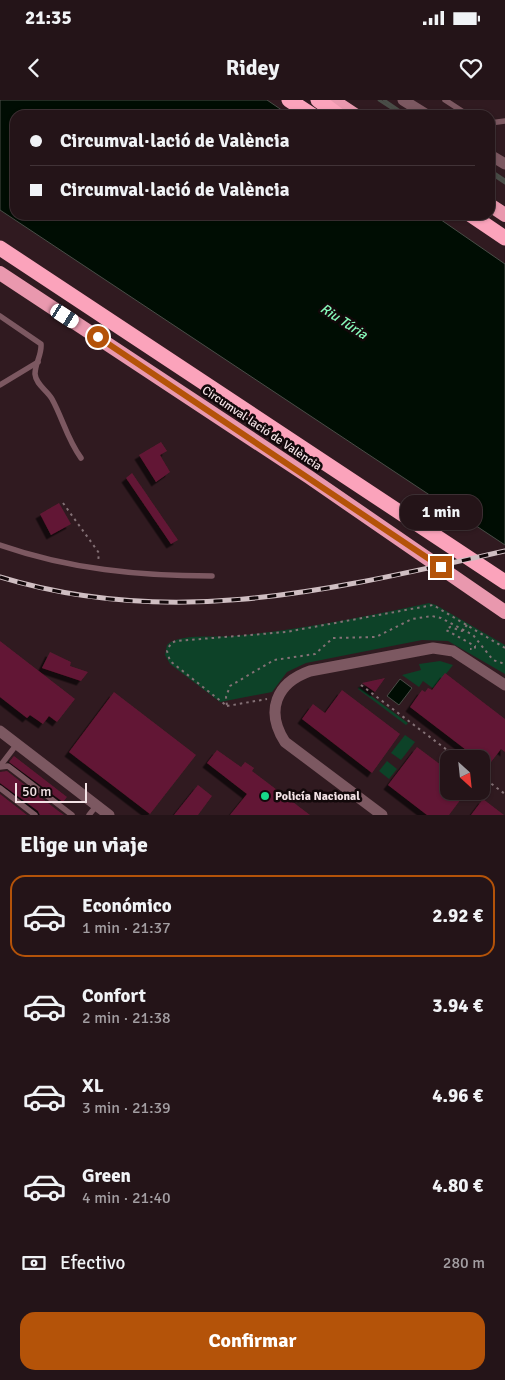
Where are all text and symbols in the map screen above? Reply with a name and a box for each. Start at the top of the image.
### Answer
text: 21:35 [25,6,72,30]
icon: back [20,54,48,82]
text: Ridey [226,54,279,81]
icon: heart [457,54,485,82]
text: Circumval·lació de València [60,129,289,153]
text: Circumval·lació de València [60,178,289,202]
water label: Riu Túria [317,300,371,343]
car [48,302,81,330]
route start [87,326,109,348]
street label: Circumval·lació de València [199,383,324,474]
callout: 1 min [400,494,482,530]
text: 1 min [422,502,460,522]
route end [430,556,452,578]
north arrow [440,750,490,800]
map controls [440,750,490,800]
scale bar [15,780,88,803]
text: 50 m [22,783,51,800]
place label: Policía Nacional [275,789,360,804]
marker: Policía Nacional [259,790,271,802]
text: Elige un viaje [20,831,148,858]
icon: car [22,894,67,939]
text: Económico [82,894,172,918]
text: 2.92 € [432,904,483,928]
text: 1 min · 21:37 [82,918,171,938]
icon: car [22,984,67,1029]
text: Confort [82,984,146,1008]
text: 3.94 € [432,994,483,1018]
text: 2 min · 21:38 [82,1008,171,1028]
icon: car [22,1074,67,1119]
text: XL [82,1074,104,1098]
text: 4.96 € [432,1084,483,1108]
text: 3 min · 21:39 [82,1098,171,1118]
icon: car [22,1164,67,1209]
text: Green [82,1164,131,1188]
text: 4.80 € [432,1174,483,1198]
text: 4 min · 21:40 [82,1188,171,1208]
icon: cash [20,1249,48,1277]
text: Efectivo [60,1251,125,1275]
text: 280 m [443,1253,485,1273]
button: Confirmar [20,1312,485,1370]

